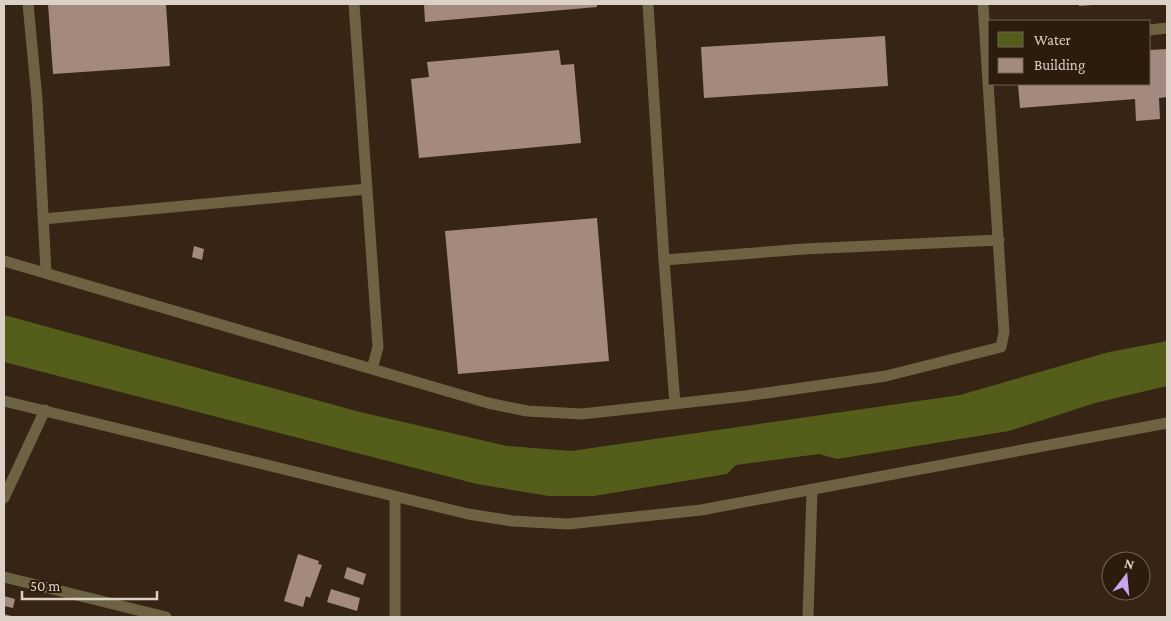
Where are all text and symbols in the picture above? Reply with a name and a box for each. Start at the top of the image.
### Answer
legend [988,20,1151,85]
text: Water [1034,32,1071,48]
text: Building [1034,57,1085,74]
north arrow [1101,551,1151,601]
text: N [1123,554,1137,573]
scale bar [22,568,158,600]
text: 50 m [30,578,60,594]

